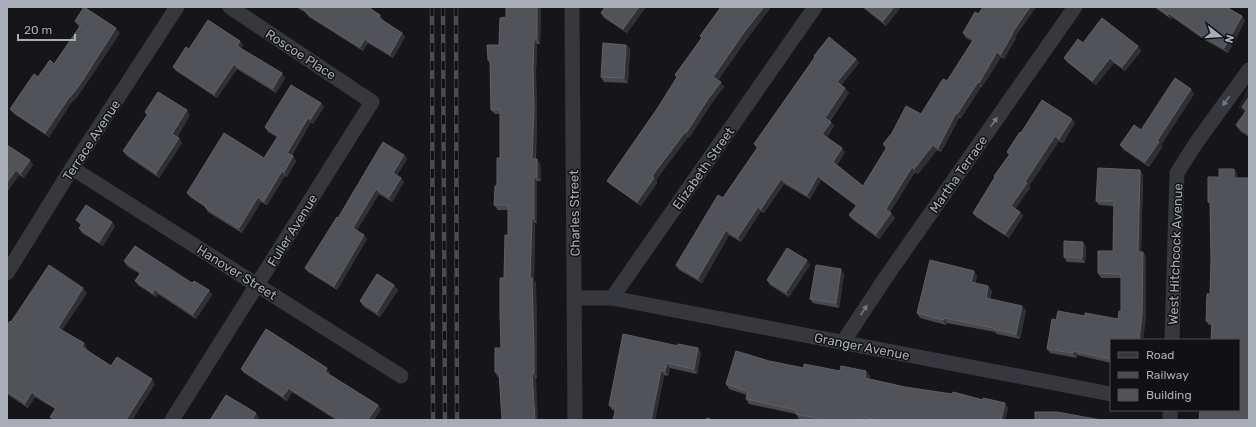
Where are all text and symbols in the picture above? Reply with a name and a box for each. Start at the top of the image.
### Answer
scale bar [18,16,75,42]
north arrow [1200,16,1240,56]
text: 20 m [24,23,52,37]
street label: Roscoe Place [263,26,339,83]
text: N [1222,33,1236,45]
one-way arrow [1222,96,1230,107]
street label: Terrace Avenue [60,97,123,183]
one-way arrow [990,117,998,128]
street label: Elizabeth Street [670,124,737,212]
street label: Martha Terrace [926,133,990,216]
street label: Charles Street [566,170,583,256]
street label: West Hitchcock Avenue [1166,183,1185,325]
street label: Fuller Avenue [264,192,320,269]
street label: Hanover Street [194,242,279,303]
one-way arrow [860,305,868,315]
street label: Granger Avenue [813,330,911,364]
legend [1110,339,1240,411]
text: Road [1146,348,1174,362]
text: Railway [1146,368,1189,382]
text: Building [1146,388,1192,402]

